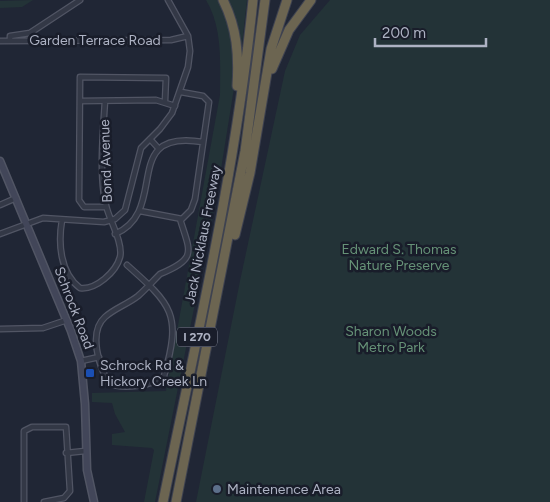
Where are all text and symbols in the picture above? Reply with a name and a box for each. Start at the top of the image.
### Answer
scale bar [375,15,486,47]
text: 200 m [382,24,426,42]
street label: Garden Terrace Road [29,32,161,49]
street label: Bond Avenue [96,119,116,203]
street label: Jack Nicklaus Freeway [181,163,225,306]
park label: Edward S. Thomas Nature Preserve [341,241,457,274]
street label: Schrock Road [50,264,98,352]
park label: Sharon Woods Metro Park [345,323,437,356]
road number: I 270 [177,328,217,347]
place label: Schrock Rd & Hickory Creek Ln [100,357,207,390]
marker: Schrock Rd & Hickory Creek Ln [84,367,96,379]
place label: Maintenence Area [227,481,341,498]
marker: Maintenence Area [211,483,223,495]

